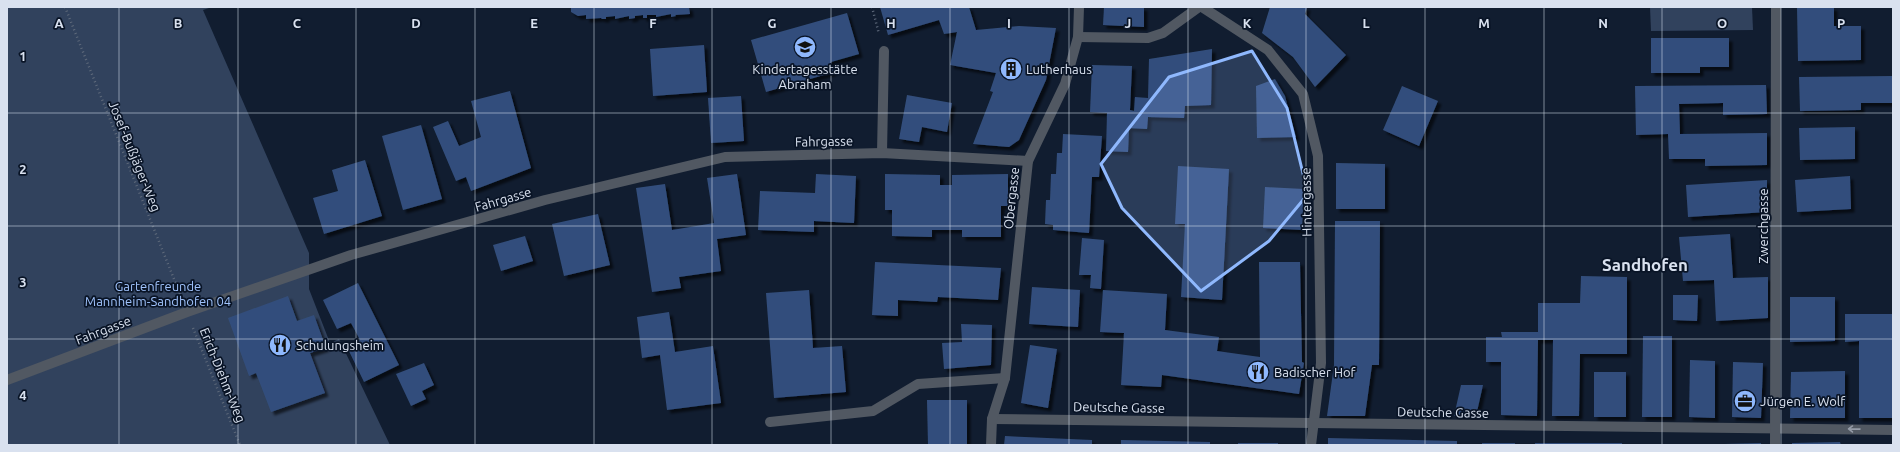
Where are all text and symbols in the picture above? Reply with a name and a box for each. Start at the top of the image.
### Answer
text: A [54,16,64,30]
text: B [174,16,183,30]
text: C [293,16,302,30]
text: D [411,16,421,30]
text: E [530,16,538,30]
text: F [649,16,657,30]
text: G [768,16,777,30]
text: H [886,16,896,30]
text: I [1007,16,1011,30]
text: J [1125,16,1131,30]
text: K [1243,16,1252,30]
text: L [1362,16,1370,30]
text: M [1478,16,1490,30]
text: N [1598,16,1608,30]
text: O [1717,16,1727,30]
text: P [1837,16,1845,30]
school or university icon: Kindertagesstätte Abraham [792,34,818,60]
text: 1 [19,49,27,63]
building icon: Lutherhaus [998,56,1024,82]
place label: Kindertagesstätte Abraham [752,62,858,91]
place label: Lutherhaus [1026,62,1092,76]
street label: Josef-Bußjäger-Weg [106,99,164,213]
street label: Fahrgasse [795,133,853,149]
text: 2 [19,162,27,176]
street label: Obergasse [1001,166,1021,230]
street label: Hintergasse [1298,167,1314,237]
street label: Fahrgasse [473,184,533,214]
street label: Zwerchgasse [1756,188,1770,264]
district label: Sandhofen [1602,255,1688,274]
text: 3 [19,275,27,289]
park label: Gartenfreunde Mannheim-Sandhofen 04 [85,279,231,308]
street label: Fahrgasse [73,313,133,347]
street label: Erich-Diehm-Weg [198,326,248,424]
restaurant icon: Schulungsheim [267,332,293,358]
place label: Schulungsheim [296,338,384,352]
restaurant icon: Badischer Hof [1245,359,1271,385]
place label: Badischer Hof [1274,365,1356,379]
text: 4 [19,388,27,402]
office icon: Jürgen E. Wolf [1732,388,1758,414]
place label: Jürgen E. Wolf [1760,394,1845,408]
street label: Deutsche Gasse [1073,399,1165,415]
street label: Deutsche Gasse [1397,404,1489,420]
one-way arrow [1848,425,1861,433]

